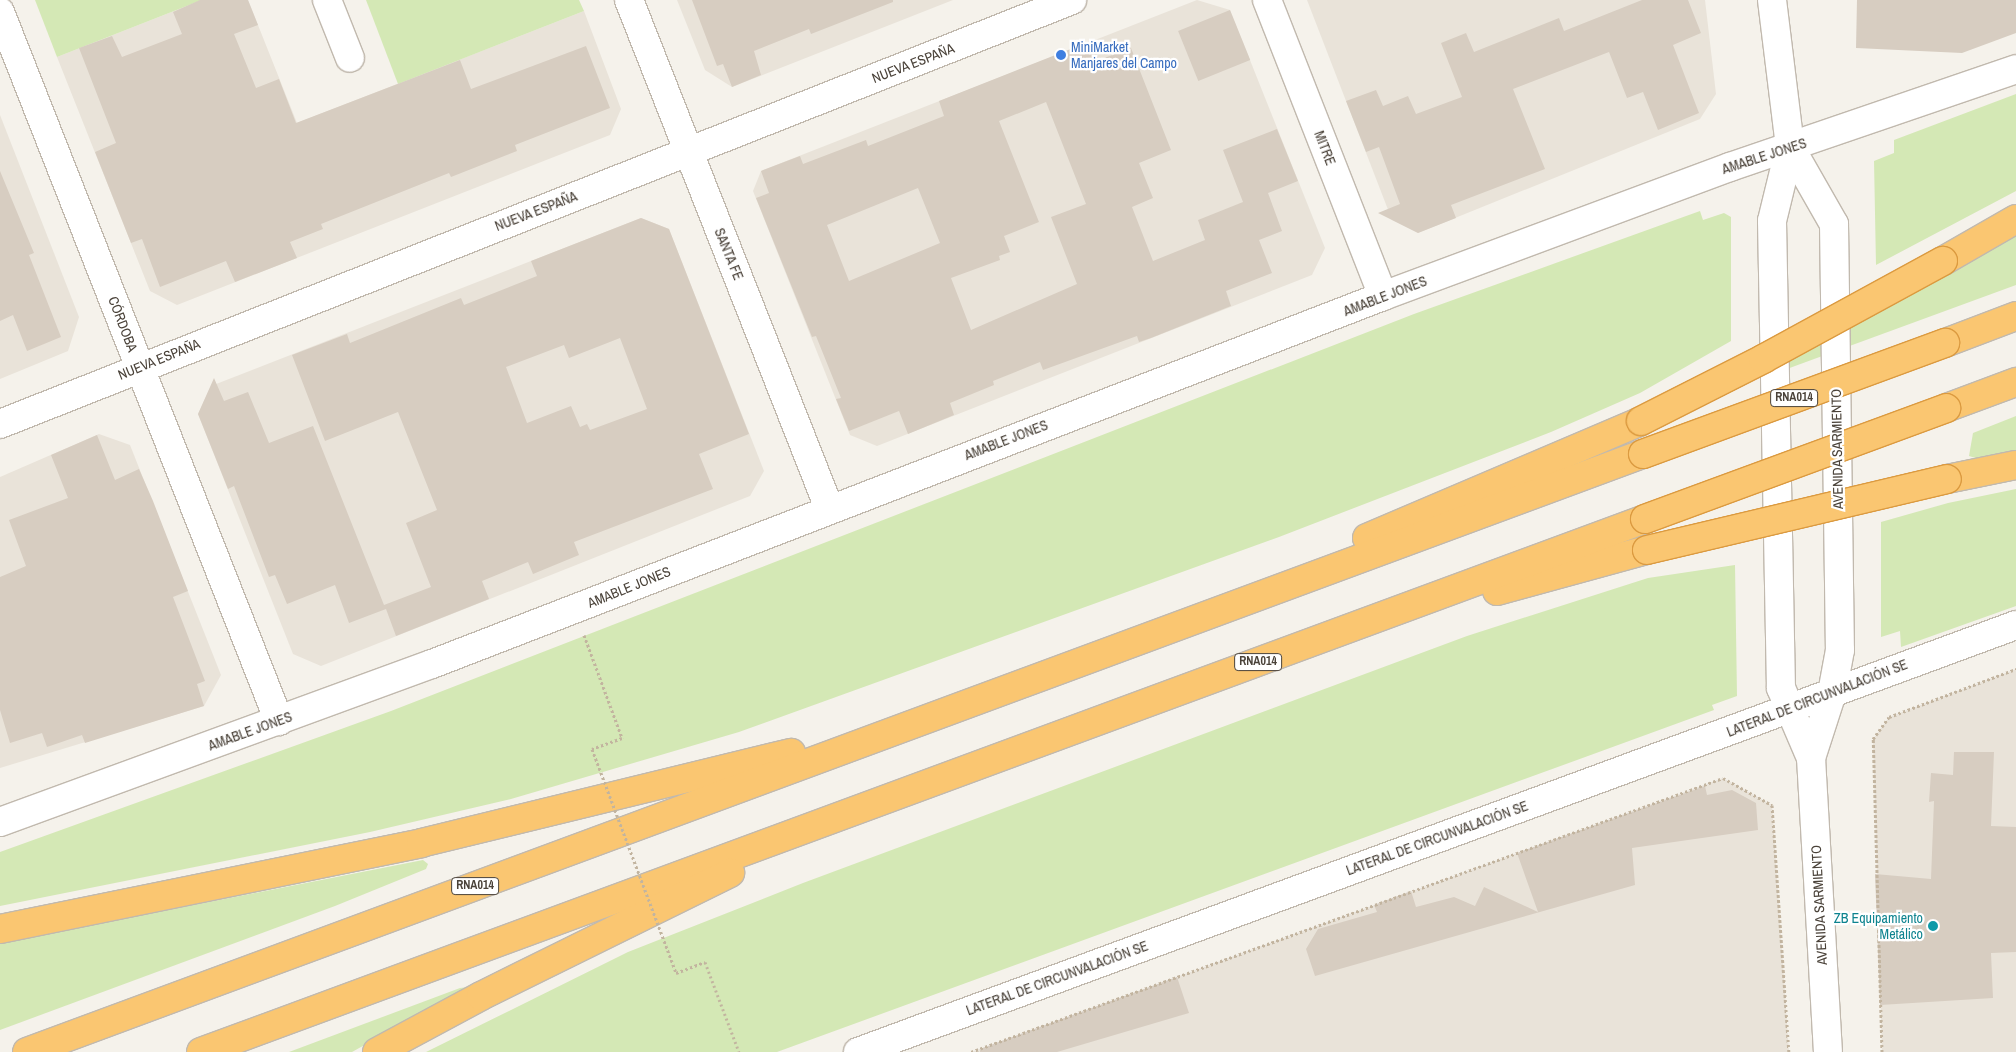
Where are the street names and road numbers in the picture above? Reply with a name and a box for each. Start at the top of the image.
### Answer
street label: NUEVA ESPAÑA [869,39,957,87]
street label: MITRE [1311,128,1339,168]
street label: AMABLE JONES [1720,134,1808,178]
street label: NUEVA ESPAÑA [492,187,580,235]
street label: SANTA FE [711,225,747,283]
street label: AMABLE JONES [1341,272,1429,320]
street label: CÓRDOBA [105,294,141,354]
street label: NUEVA ESPAÑA [115,335,203,383]
road number: RNA014 [1769,388,1819,408]
street label: AVENIDA SARMIENTO [1828,388,1846,510]
street label: AMABLE JONES [962,416,1050,464]
street label: AMABLE JONES [585,563,673,611]
road number: RNA014 [1233,652,1283,672]
street label: LATERAL DE CIRCUNVALACIÓN SE [1724,656,1910,740]
street label: AMABLE JONES [206,708,294,754]
street label: LATERAL DE CIRCUNVALACIÓN SE [1343,797,1531,879]
street label: AVENIDA SARMIENTO [1807,844,1831,966]
road number: RNA014 [450,876,500,896]
street label: LATERAL DE CIRCUNVALACIÓN SE [963,937,1151,1019]

